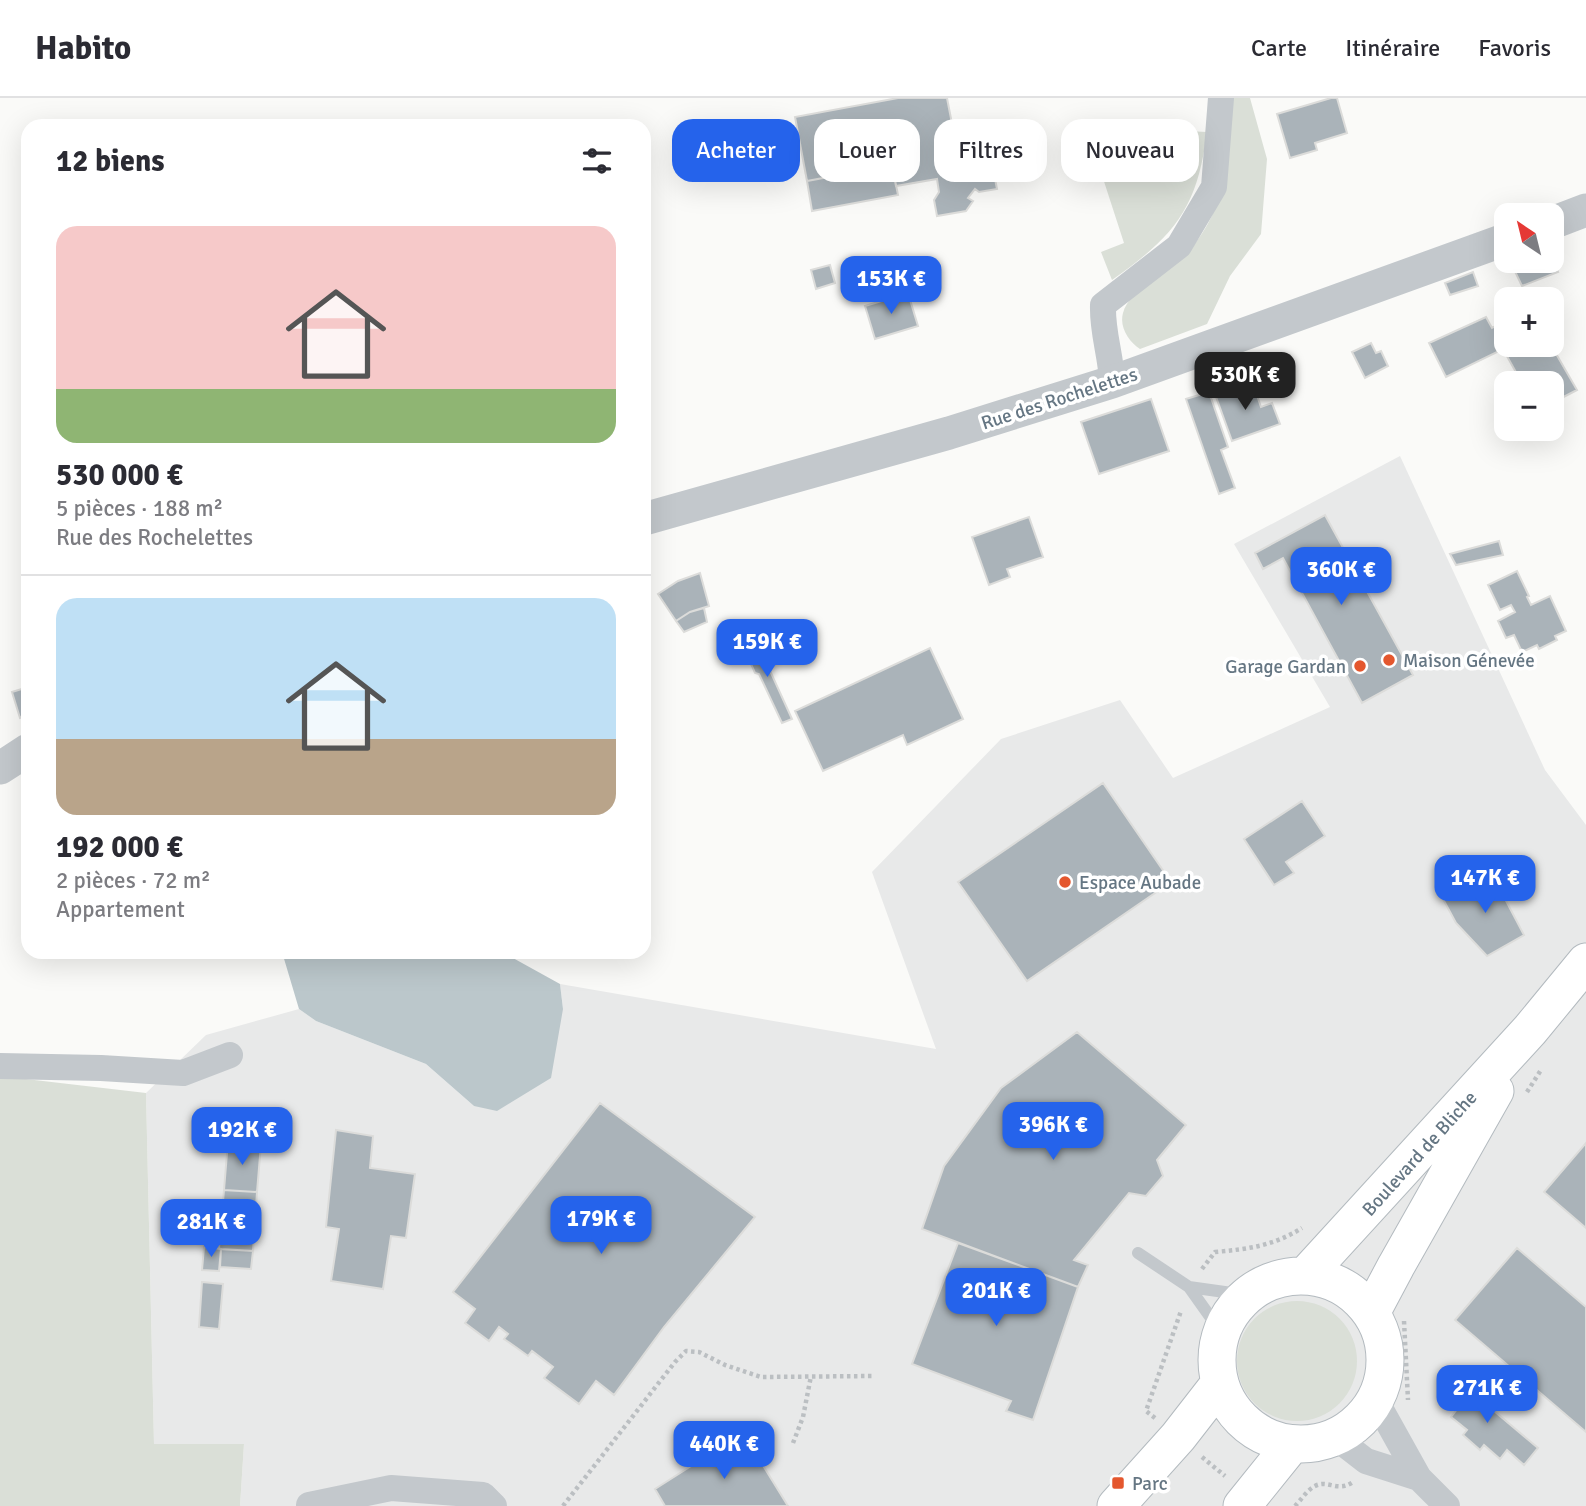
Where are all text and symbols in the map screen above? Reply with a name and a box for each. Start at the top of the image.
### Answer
text: Habito [35,28,131,69]
text: Carte [1251,33,1307,63]
text: Itinéraire [1345,33,1440,63]
text: Favoris [1478,33,1551,63]
chip: Acheter [672,119,800,182]
chip: Louer [814,119,920,182]
chip: Filtres [934,119,1047,182]
chip: Nouveau [1061,119,1199,182]
icon: filters [578,142,616,180]
text: 12 biens [56,143,165,180]
north arrow [1494,203,1564,273]
map controls [1494,203,1564,441]
pin: 153K € [834,256,948,316]
text: 153K € [856,264,926,293]
icon: home [273,271,399,397]
button: + [1494,287,1564,357]
pin: 530K € [1188,352,1302,412]
text: 530K € [1210,360,1280,389]
street label: Rue des Rochelettes [978,362,1140,436]
button: − [1494,371,1564,441]
text: 530 000 € [56,457,183,494]
text: 5 pièces · 188 m² [56,494,223,523]
text: Rue des Rochelettes [56,523,253,552]
pin: 360K € [1284,547,1398,607]
text: 360K € [1306,555,1376,584]
pin: 159K € [710,620,824,679]
text: 159K € [732,627,802,656]
icon: home [273,643,399,769]
place label: Maison Génevée [1403,649,1535,673]
marker: Maison Génevée [1381,652,1397,668]
place label: Garage Gardan [1225,655,1346,679]
marker: Garage Gardan [1352,658,1368,674]
text: 192 000 € [56,829,183,866]
pin: 147K € [1428,856,1542,915]
text: 147K € [1450,863,1520,892]
text: 2 pièces · 72 m² [56,866,211,895]
place label: Espace Aubade [1079,871,1201,895]
marker: Espace Aubade [1057,874,1073,890]
text: Appartement [56,895,185,924]
street label: Boulevard de Bliche [1357,1086,1482,1221]
pin: 396K € [996,1102,1110,1162]
pin: 192K € [185,1108,299,1167]
text: 396K € [1018,1110,1088,1139]
text: 192K € [207,1115,277,1144]
pin: 179K € [544,1196,658,1256]
pin: 281K € [154,1200,268,1259]
text: 179K € [566,1204,636,1233]
text: 281K € [176,1207,246,1236]
pin: 201K € [939,1268,1053,1328]
text: 201K € [961,1276,1031,1305]
pin: 271K € [1430,1366,1544,1425]
text: 271K € [1452,1373,1522,1402]
pin: 440K € [667,1422,781,1481]
text: 440K € [689,1429,759,1458]
place label: Parc [1132,1472,1168,1496]
marker: Parc [1110,1475,1126,1491]

